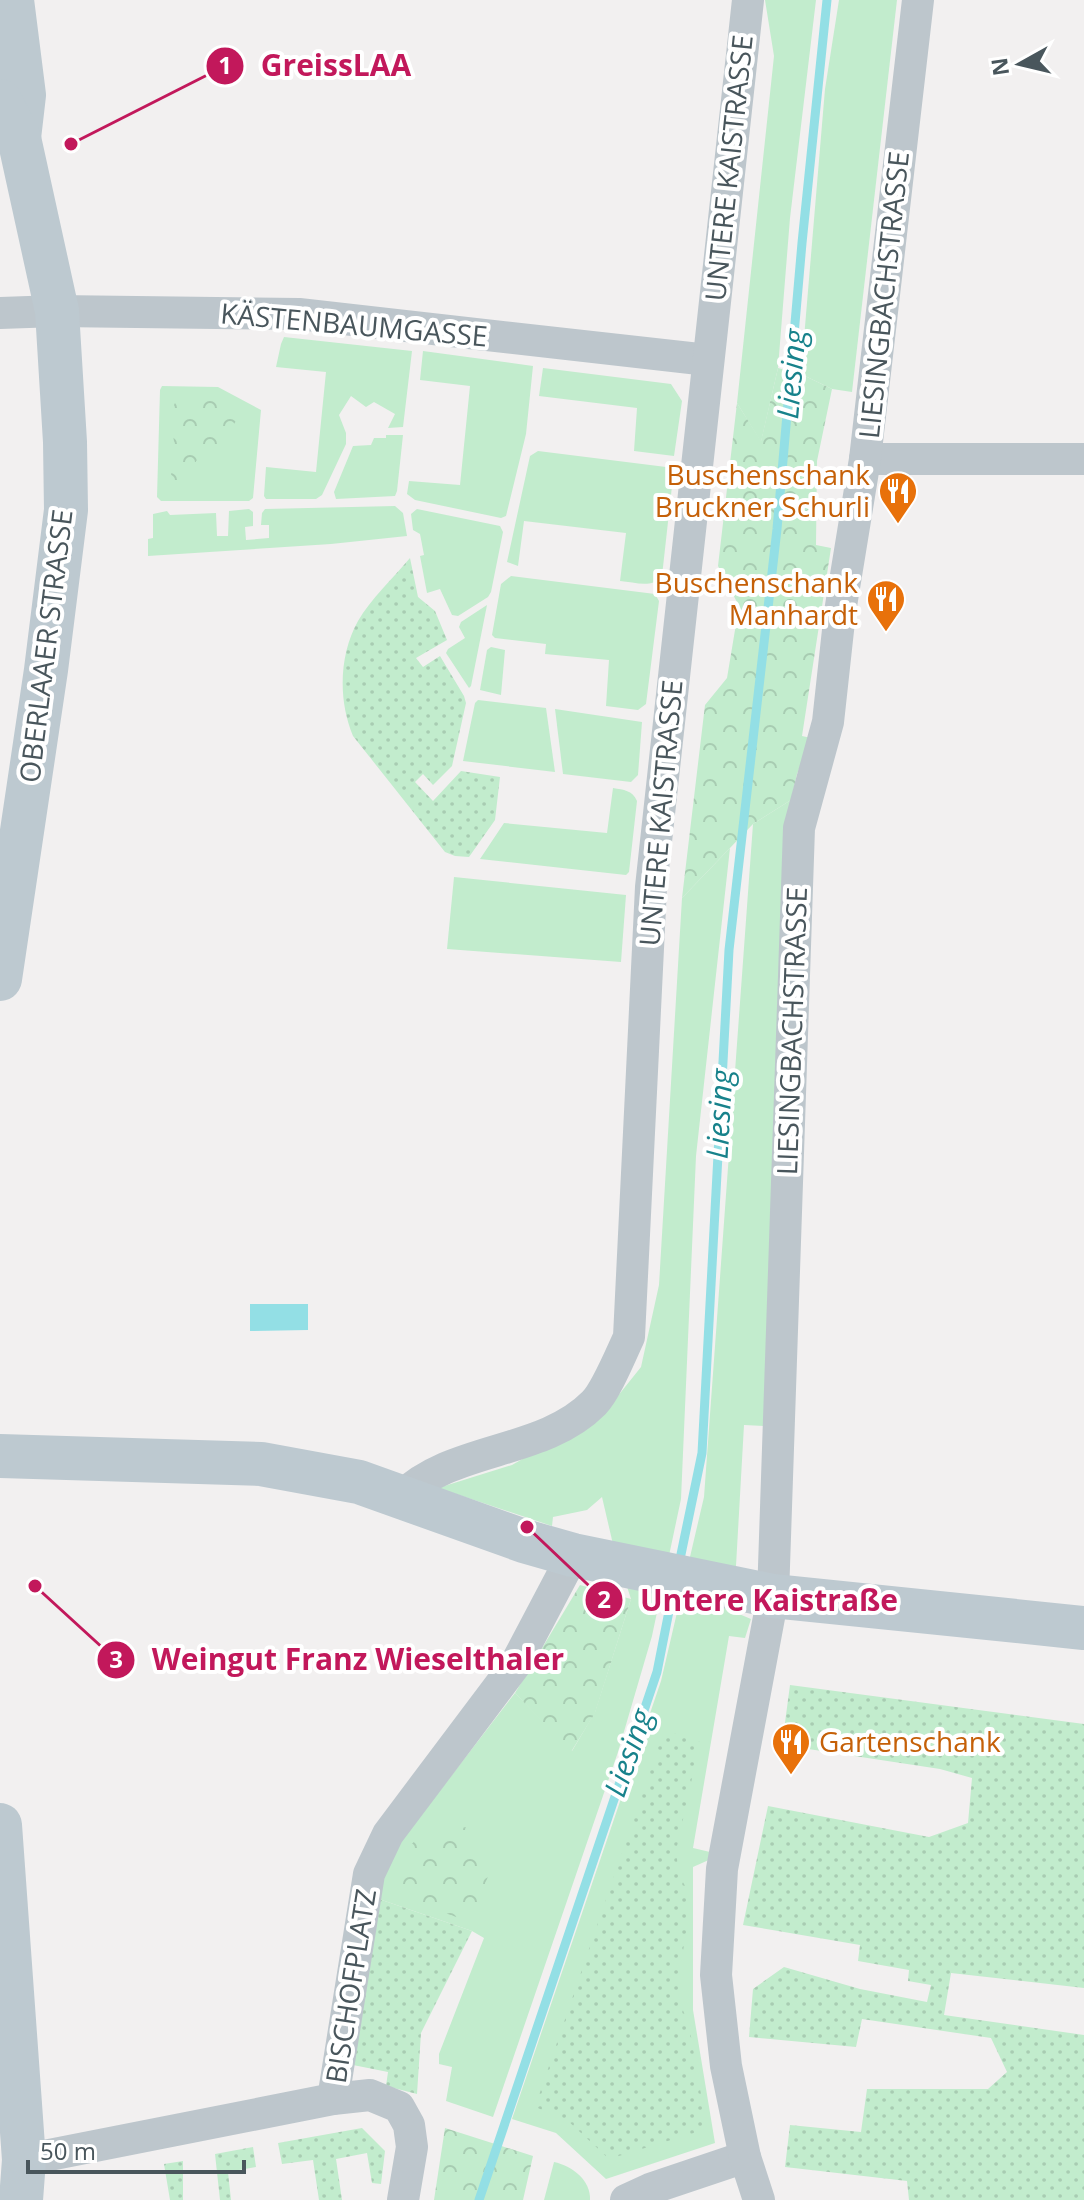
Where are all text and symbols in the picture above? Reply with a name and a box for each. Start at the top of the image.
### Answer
north arrow [980,24,1060,104]
street label: UNTERE KAISTRASSE [695,33,761,303]
callout: GreissLAA [205,39,427,93]
text: GreissLAA [261,44,411,85]
text: 1 [218,48,232,81]
text: N [983,56,1015,78]
street label: LIESINGBACHSTRASSE [849,149,917,440]
street label: KÄSTENBAUMGASSE [219,293,489,355]
water label: Liesing [766,326,815,421]
place label: Buschenschank Bruckner Schurli [655,455,870,525]
restaurant icon: Buschenschank Bruckner Schurli [877,470,919,525]
street label: OBERLAAER STRASSE [9,507,81,785]
place label: Buschenschank Manhardt [655,563,858,633]
restaurant icon: Buschenschank Manhardt [865,578,907,633]
street label: UNTERE KAISTRASSE [629,678,691,948]
street label: LIESINGBACHSTRASSE [767,886,815,1176]
water label: Liesing [696,1066,741,1160]
callout: Untere Kaistraße [584,1573,914,1627]
text: Untere Kaistraße [640,1579,898,1620]
text: 2 [597,1582,611,1615]
callout: Weingut Franz Wieselthaler [96,1633,581,1687]
text: Weingut Franz Wieselthaler [152,1638,564,1679]
text: 3 [109,1642,123,1675]
water label: Liesing [594,1702,662,1802]
restaurant icon: Gartenschank [770,1721,812,1776]
place label: Gartenschank [819,1722,1001,1760]
street label: BISCHOFPLATZ [316,1886,384,2086]
scale bar [28,2124,244,2174]
text: 50 m [40,2134,96,2167]

